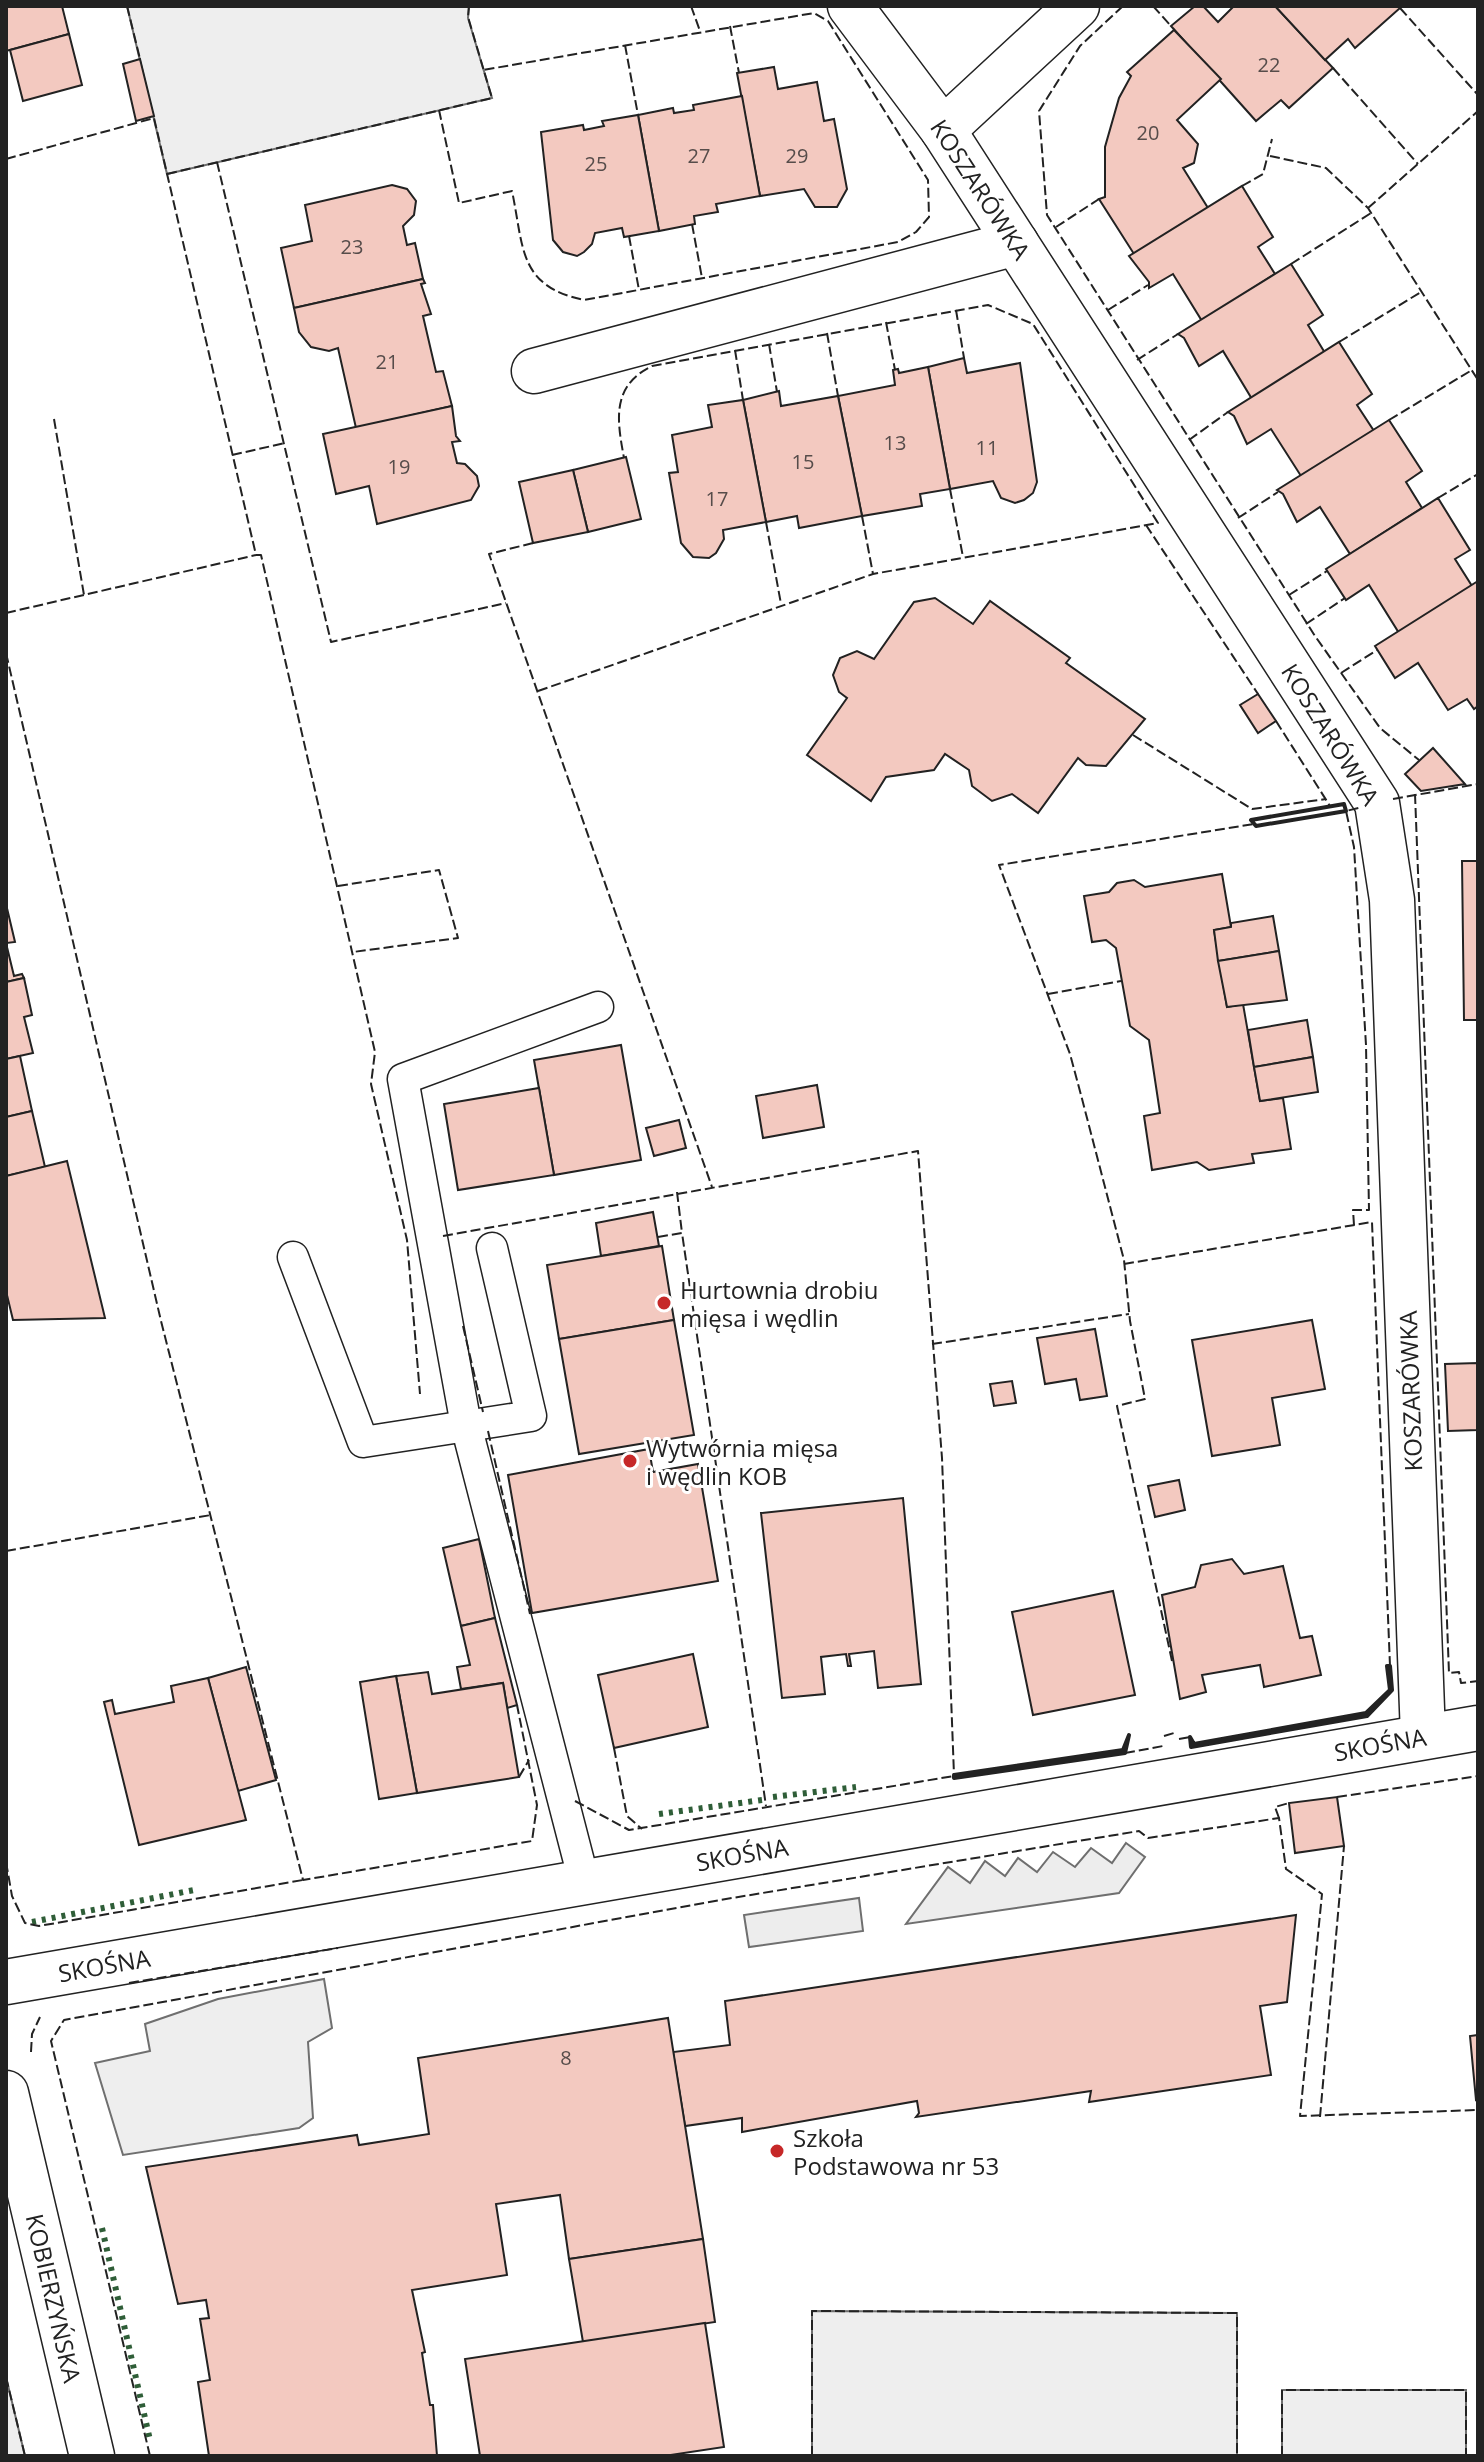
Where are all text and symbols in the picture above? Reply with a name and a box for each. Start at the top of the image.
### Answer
house number: 22 [1258,51,1280,78]
street label: KOSZARÓWKA [923,113,1039,266]
house number: 20 [1137,119,1159,146]
house number: 27 [688,142,710,169]
house number: 29 [786,142,808,169]
house number: 25 [585,150,607,177]
house number: 23 [341,233,363,260]
house number: 21 [376,348,398,375]
house number: 13 [884,429,906,456]
house number: 11 [976,434,998,461]
house number: 15 [792,448,814,475]
house number: 19 [388,453,410,480]
house number: 17 [706,485,728,512]
street label: KOSZARÓWKA [1274,657,1388,812]
place label: Hurtownia drobiu mięsa i wędlin [680,1273,879,1334]
marker: Hurtownia drobiu mięsa i wędlin [655,1294,673,1312]
street label: KOSZARÓWKA [1391,1309,1429,1472]
place label: Wytwórnia mięsa i wędlin KOB [646,1431,838,1492]
marker: Wytwórnia mięsa i wędlin KOB [621,1452,639,1470]
street label: SKOŚNA [1331,1720,1429,1768]
street label: SKOŚNA [693,1830,791,1878]
street label: SKOŚNA [55,1941,153,1989]
house number: 8 [560,2044,572,2071]
place label: Szkoła Podstawowa nr 53 [793,2121,999,2182]
marker: Szkoła Podstawowa nr 53 [768,2142,786,2160]
street label: KOBIERZYŃSKA [19,2211,90,2386]

